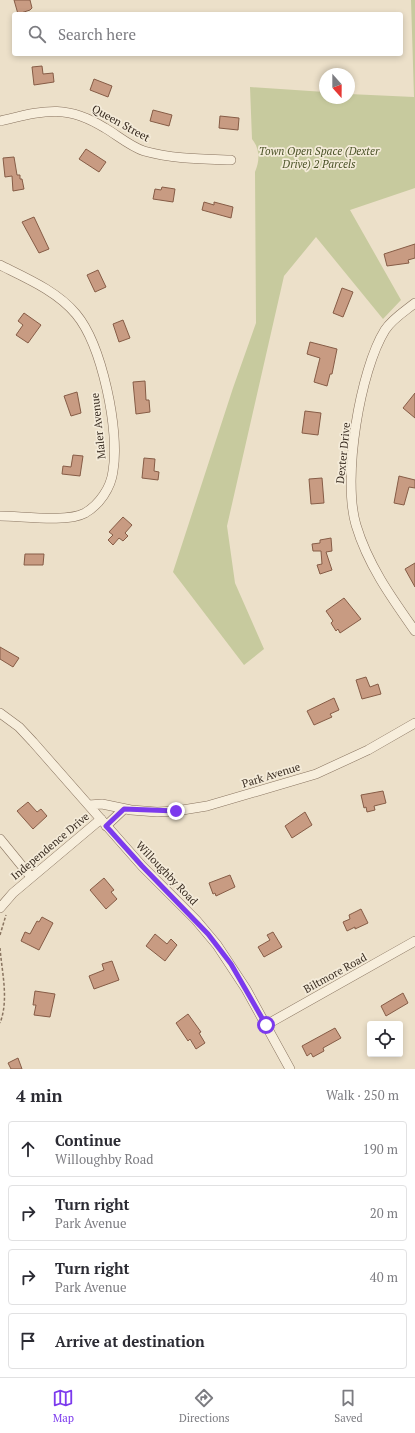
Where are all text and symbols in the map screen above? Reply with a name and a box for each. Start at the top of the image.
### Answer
search box [12,12,403,56]
icon: search [26,23,48,45]
text: Search here [58,24,136,44]
north arrow [319,68,355,104]
street label: Queen Street [90,101,152,145]
park label: Town Open Space (Dexter Drive) 2 Parcels [259,144,380,171]
street label: Maler Avenue [88,392,108,460]
street label: Dexter Drive [333,421,353,484]
street label: Park Avenue [240,759,302,791]
route end [167,802,185,820]
street label: Independence Drive [8,809,92,883]
street label: Willoughby Road [133,838,201,908]
street label: Biltmore Road [301,950,369,996]
route start [257,1016,275,1034]
map controls [367,1021,403,1057]
button: locate [367,1021,403,1057]
text: 4 min [16,1084,63,1107]
text: Walk · 250 m [326,1086,399,1104]
text: Continue [55,1130,121,1150]
icon: ahead [17,1138,39,1160]
text: 190 m [363,1140,398,1158]
text: Willoughby Road [55,1150,154,1168]
text: Turn right [55,1194,130,1214]
icon: right [17,1202,39,1224]
text: 20 m [370,1204,398,1222]
text: Park Avenue [55,1214,126,1232]
text: Turn right [55,1258,130,1278]
icon: right [17,1266,39,1288]
text: 40 m [370,1268,398,1286]
text: Park Avenue [55,1278,126,1296]
icon: arrive [17,1330,39,1352]
text: Arrive at destination [55,1331,205,1351]
tab: Map [52,1387,74,1425]
tab: Directions [179,1387,230,1425]
tab: Saved [334,1387,363,1425]

